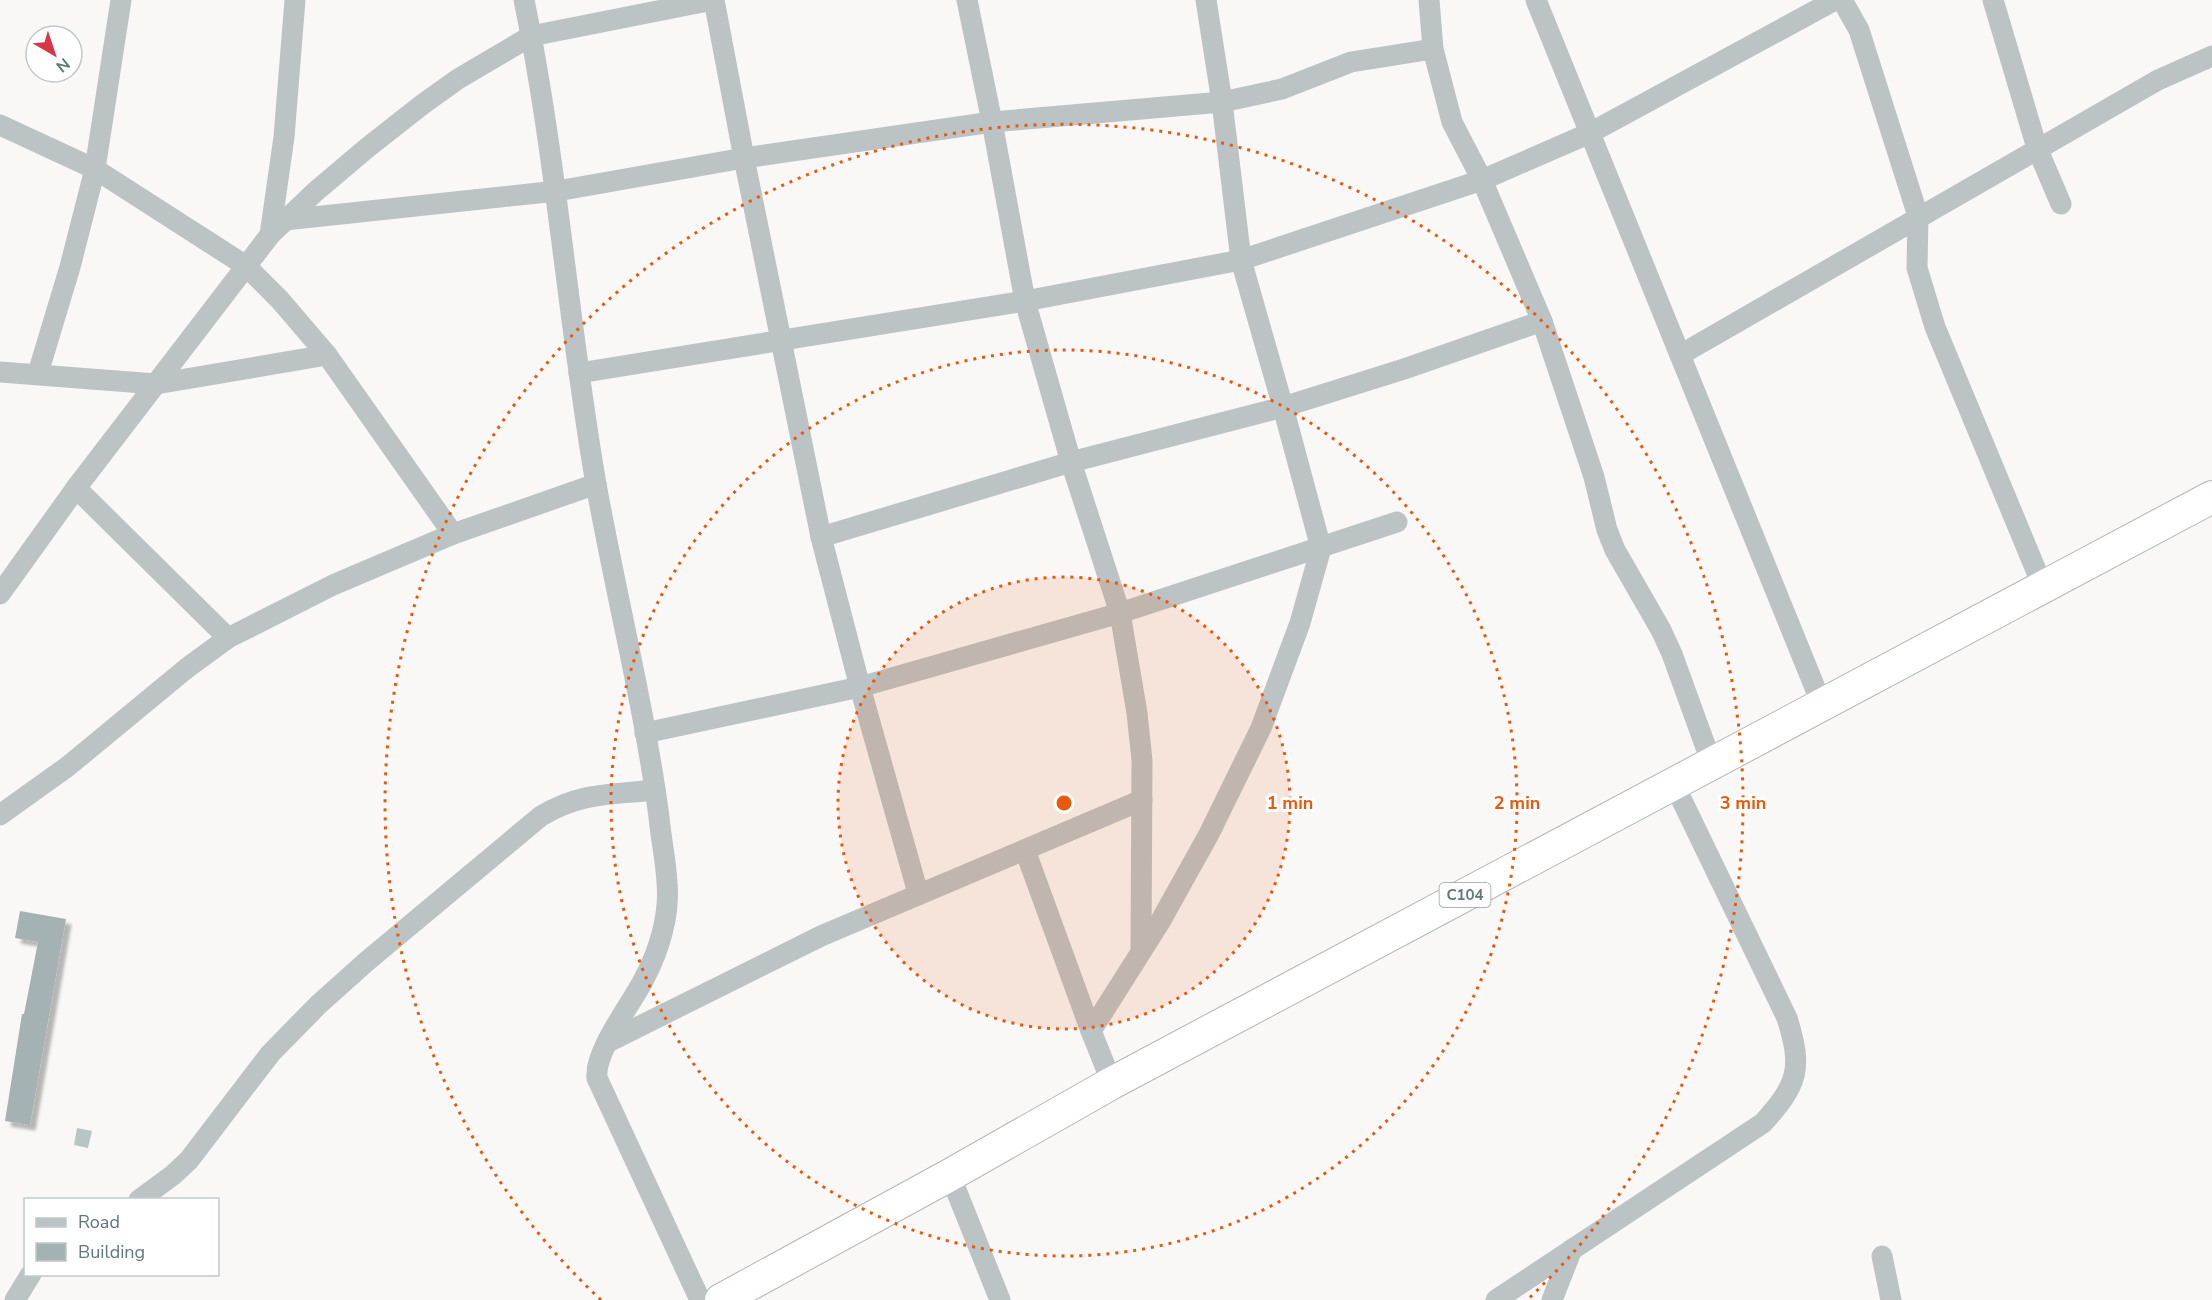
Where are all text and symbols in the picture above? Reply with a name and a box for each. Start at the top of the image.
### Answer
north arrow [24,24,84,84]
text: N [51,53,74,77]
text: 1 min [1267,791,1313,815]
text: 2 min [1494,791,1540,815]
text: 3 min [1720,791,1766,815]
centre of rings [1054,793,1074,813]
road number: C104 [1440,883,1490,907]
legend [24,1198,219,1276]
text: Road [78,1210,120,1234]
text: Building [78,1240,145,1264]

